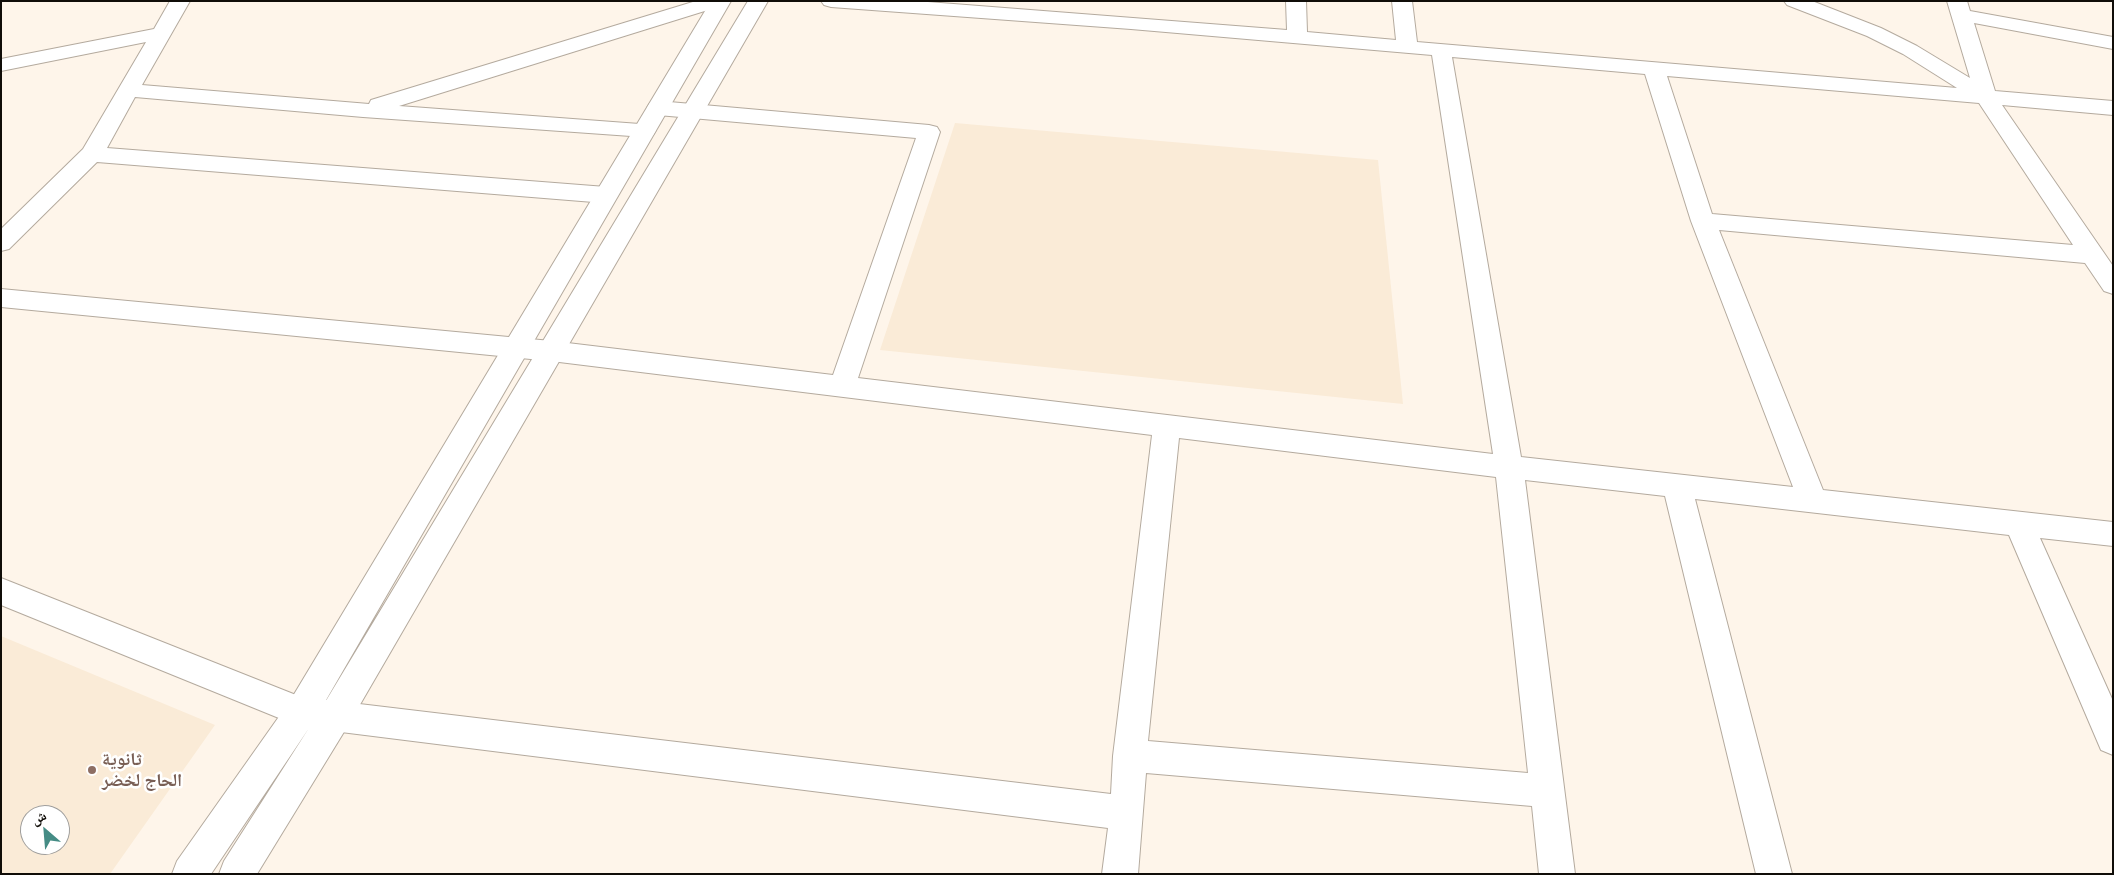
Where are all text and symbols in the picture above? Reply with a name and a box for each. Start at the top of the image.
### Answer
place label: ثانوية الحاج لخضر [102,749,182,792]
marker: ثانوية الحاج لخضر [86,764,98,776]
north arrow [20,805,70,855]
text: ش [28,807,49,828]

